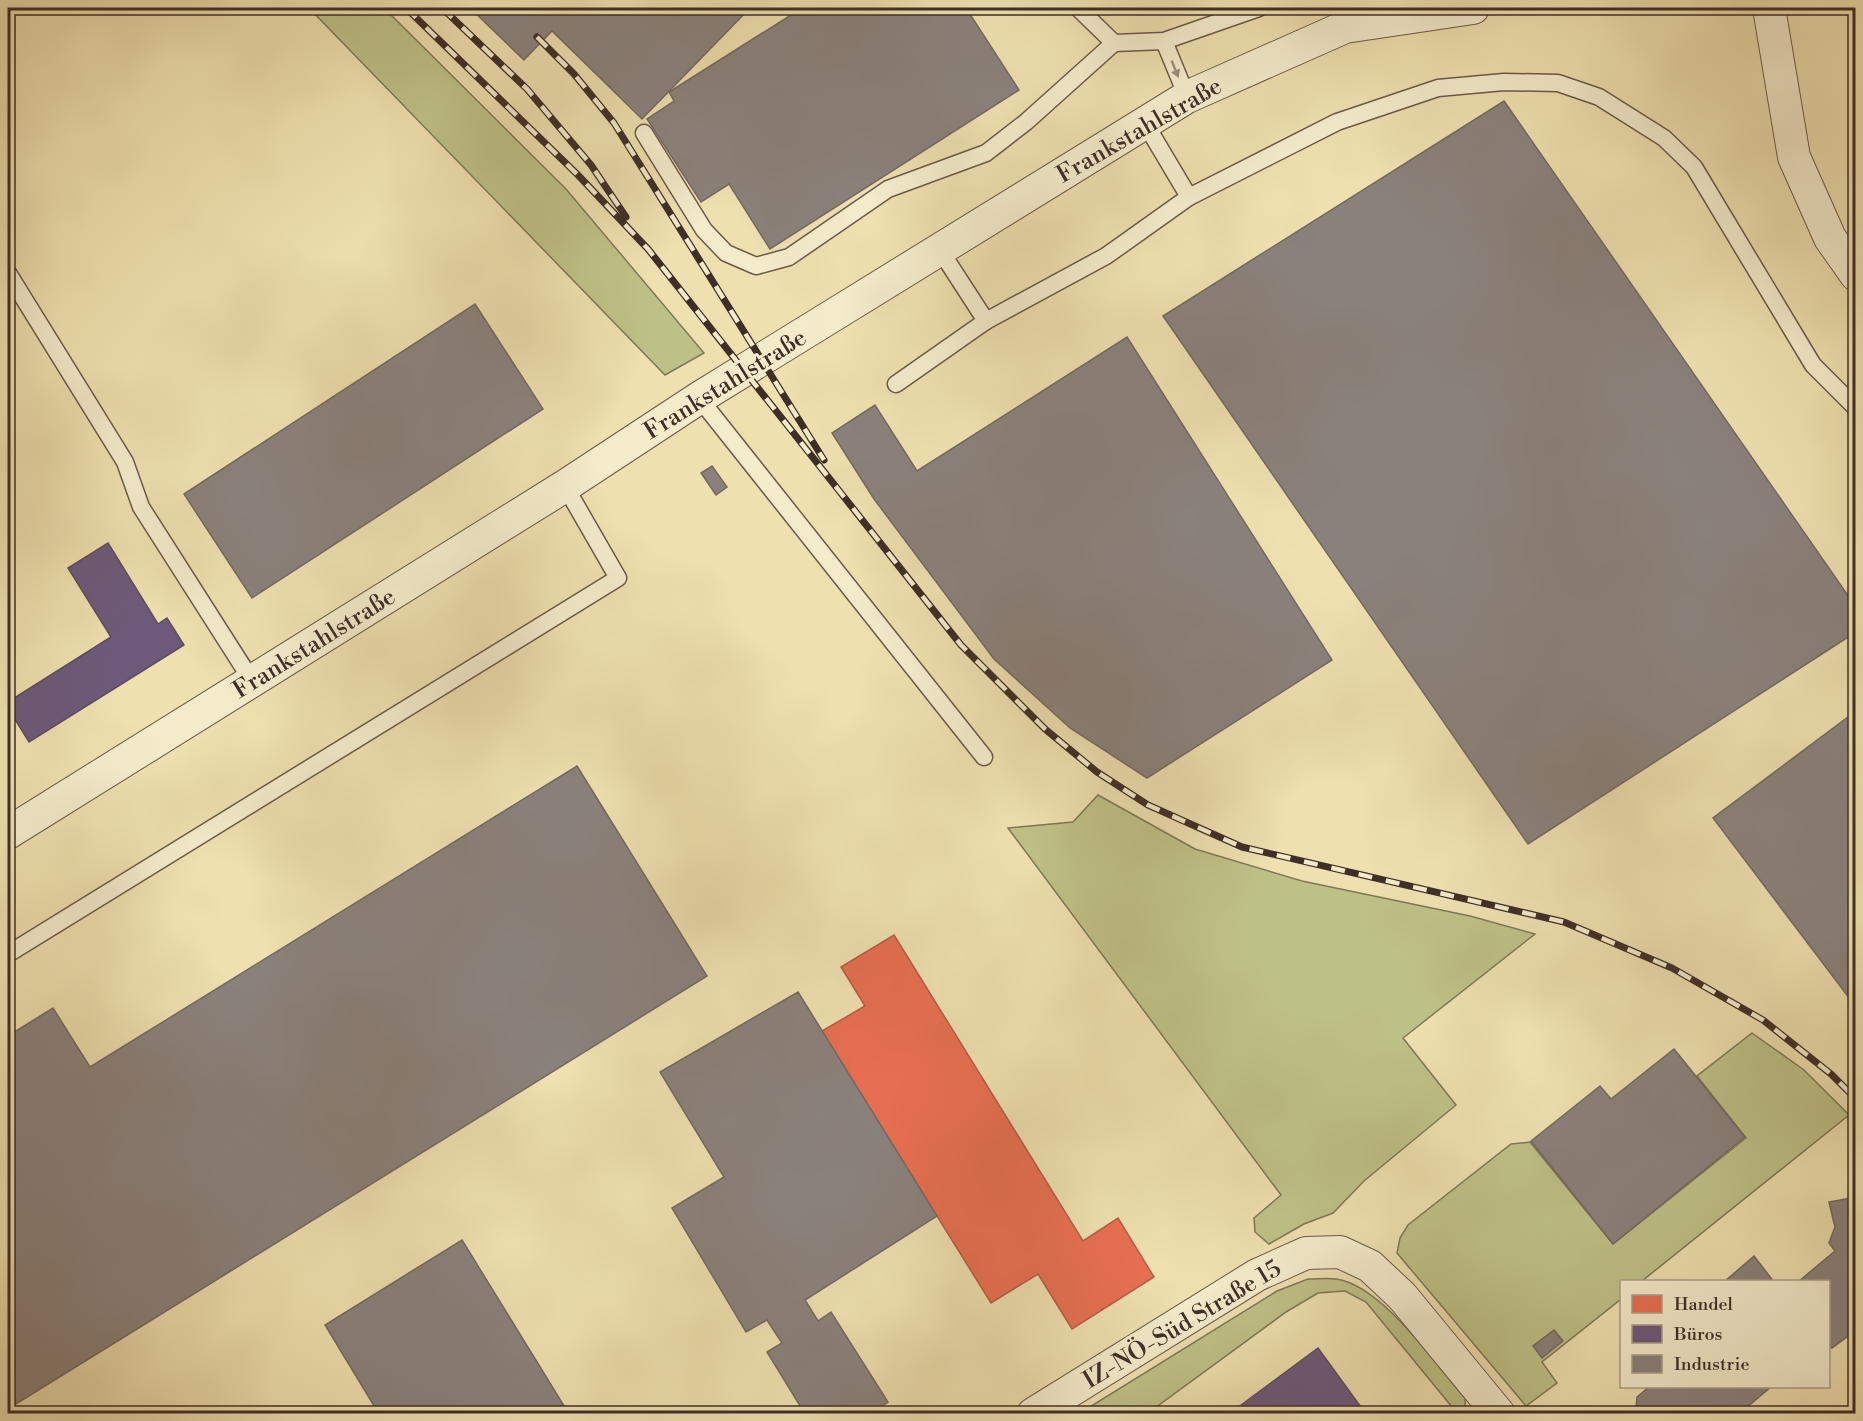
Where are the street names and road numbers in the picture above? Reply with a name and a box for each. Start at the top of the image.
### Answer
street label: Frankstahlstraße [1051,71,1228,190]
street label: Frankstahlstraße [639,323,812,447]
street label: Frankstahlstraße [228,582,401,706]
street label: IZ-NÖ-Süd Straße 15 [1077,1253,1287,1396]

